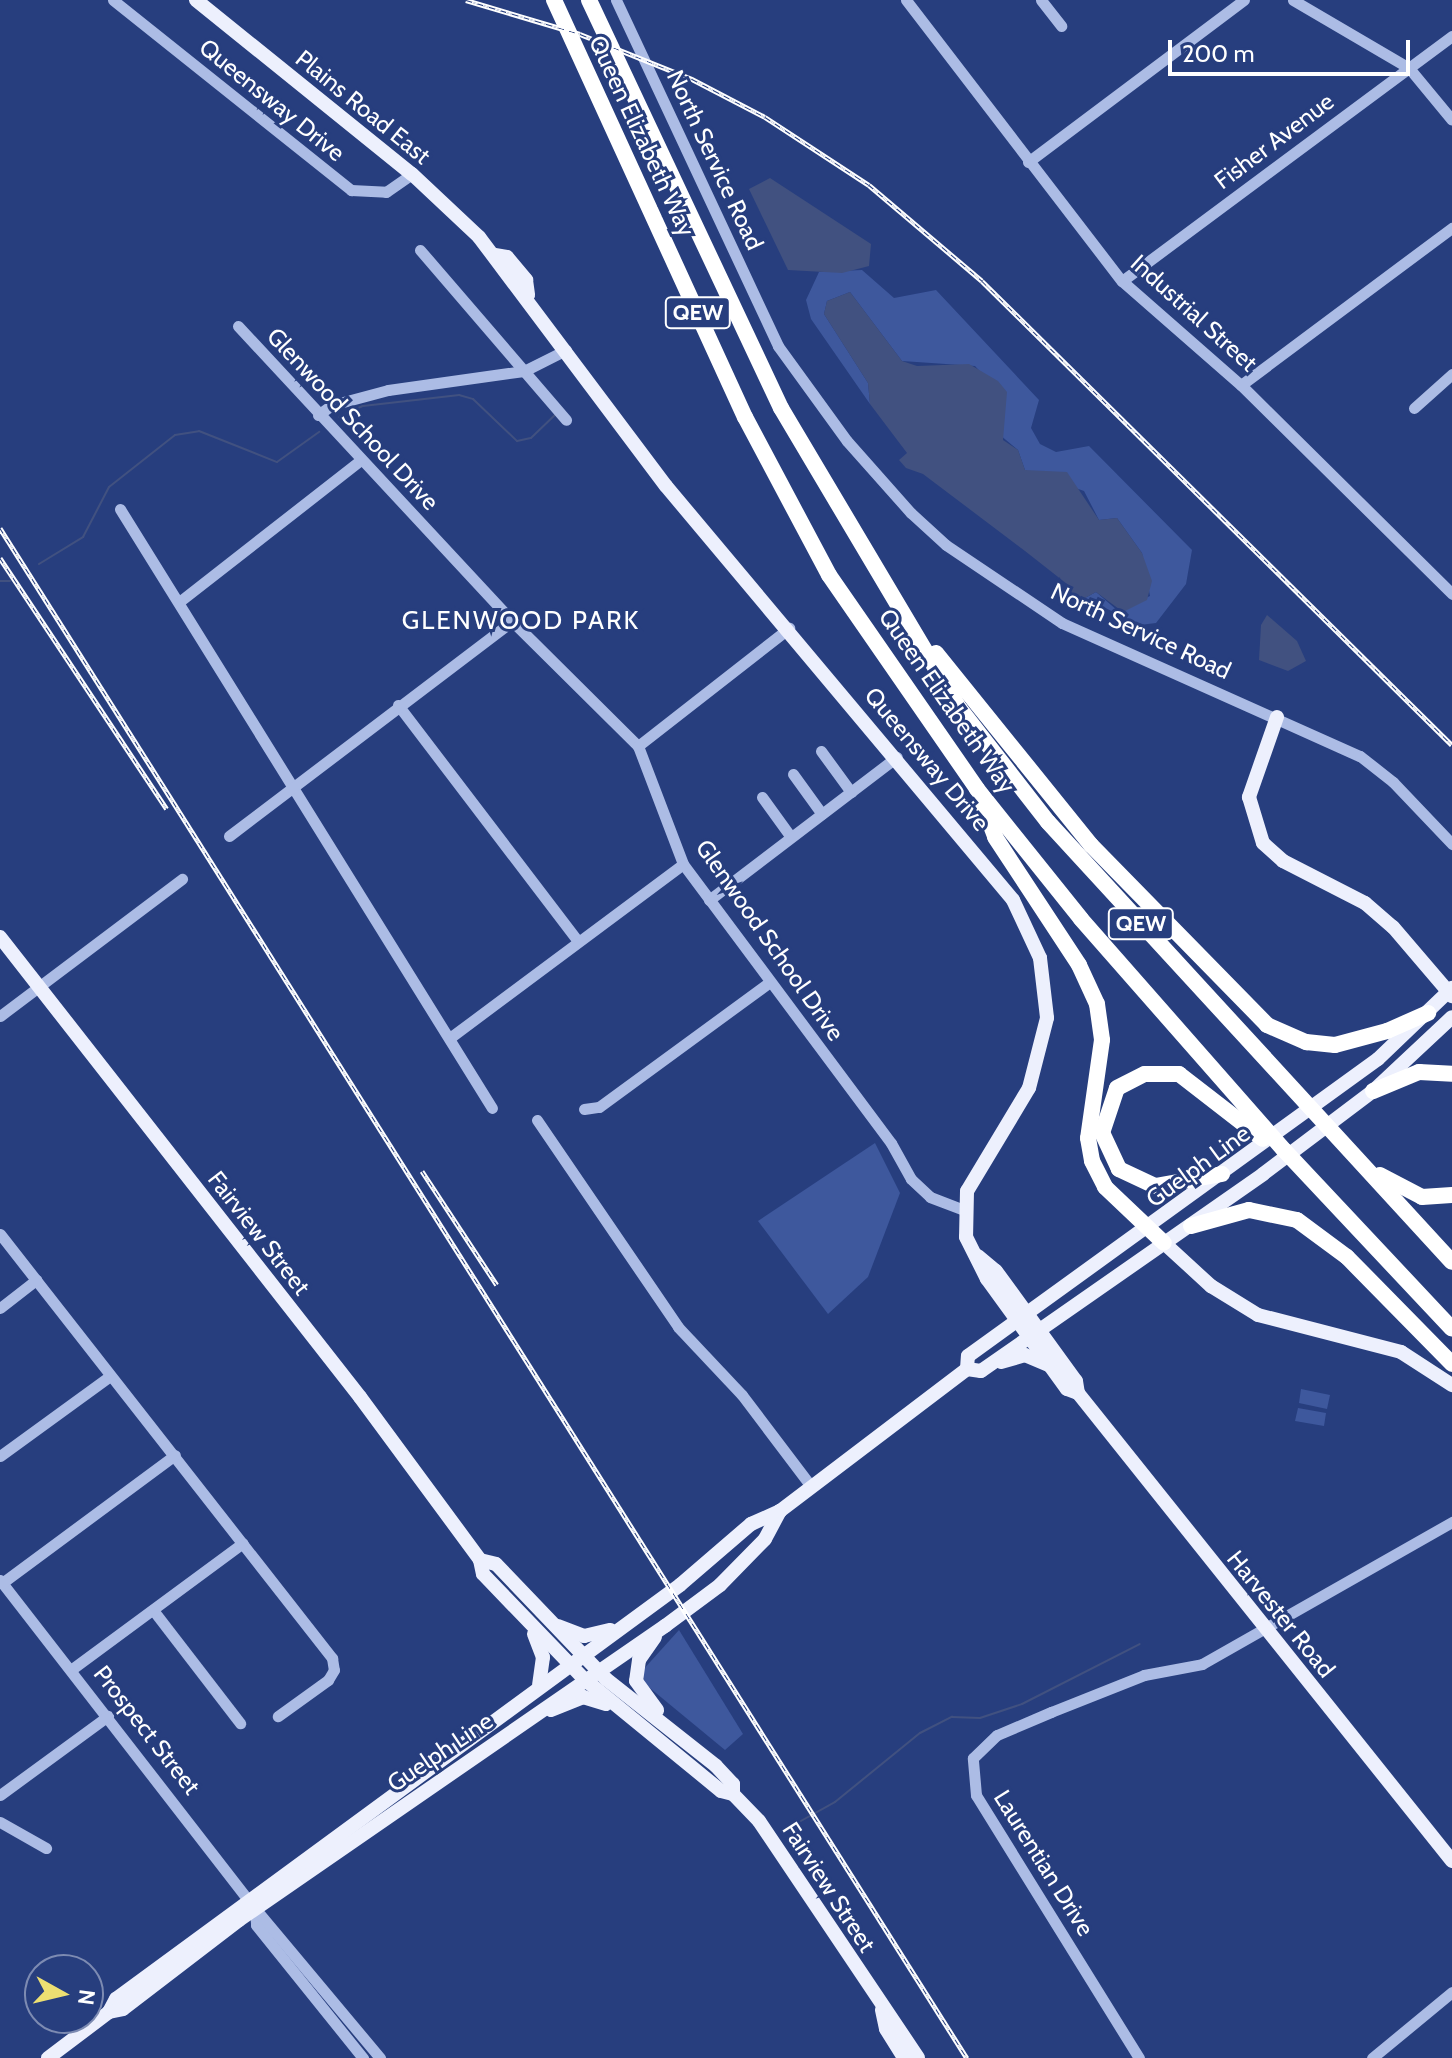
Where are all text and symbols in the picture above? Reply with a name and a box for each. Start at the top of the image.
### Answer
scale bar [1172,24,1414,74]
street label: Queen Elizabeth Way [583,31,701,241]
street label: Queensway Drive [194,33,350,167]
text: 200 m [1182,39,1255,68]
street label: Plains Road East [290,44,436,170]
street label: North Service Road [661,66,769,254]
street label: Fisher Avenue [1209,87,1339,195]
street label: Industrial Street [1125,249,1263,377]
road number: QEW [664,295,732,331]
street label: Glenwood School Drive [261,322,445,516]
street label: North Service Road [1047,577,1235,685]
street label: Queen Elizabeth Way [873,603,1021,799]
district label: GLENWOOD PARK [402,605,640,637]
street label: Queensway Drive [859,681,995,837]
street label: Glenwood School Drive [690,834,850,1046]
road number: QEW [1107,906,1175,942]
street label: Guelph Line [1141,1119,1255,1213]
street label: Fairview Street [202,1165,316,1301]
street label: Harvester Road [1221,1545,1341,1683]
street label: Prospect Street [88,1660,206,1800]
street label: Guelph Line [382,1706,498,1798]
street label: Laurentian Drive [988,1785,1100,1941]
street label: Fairview Street [776,1817,882,1957]
north arrow [24,1954,104,2034]
text: N [72,1988,101,2007]

